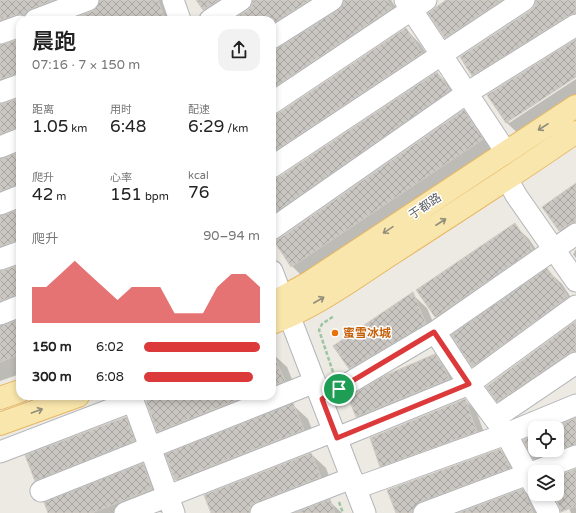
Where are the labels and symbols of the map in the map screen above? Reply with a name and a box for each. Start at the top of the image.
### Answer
one-way arrow [537,124,549,132]
street label: 于都路 [406,190,444,222]
one-way arrow [435,218,446,226]
one-way arrow [383,226,394,234]
one-way arrow [313,295,325,303]
place label: 蜜雪冰城 [343,326,391,340]
marker: 蜜雪冰城 [330,328,340,338]
pin [322,372,356,406]
one-way arrow [30,407,43,414]

